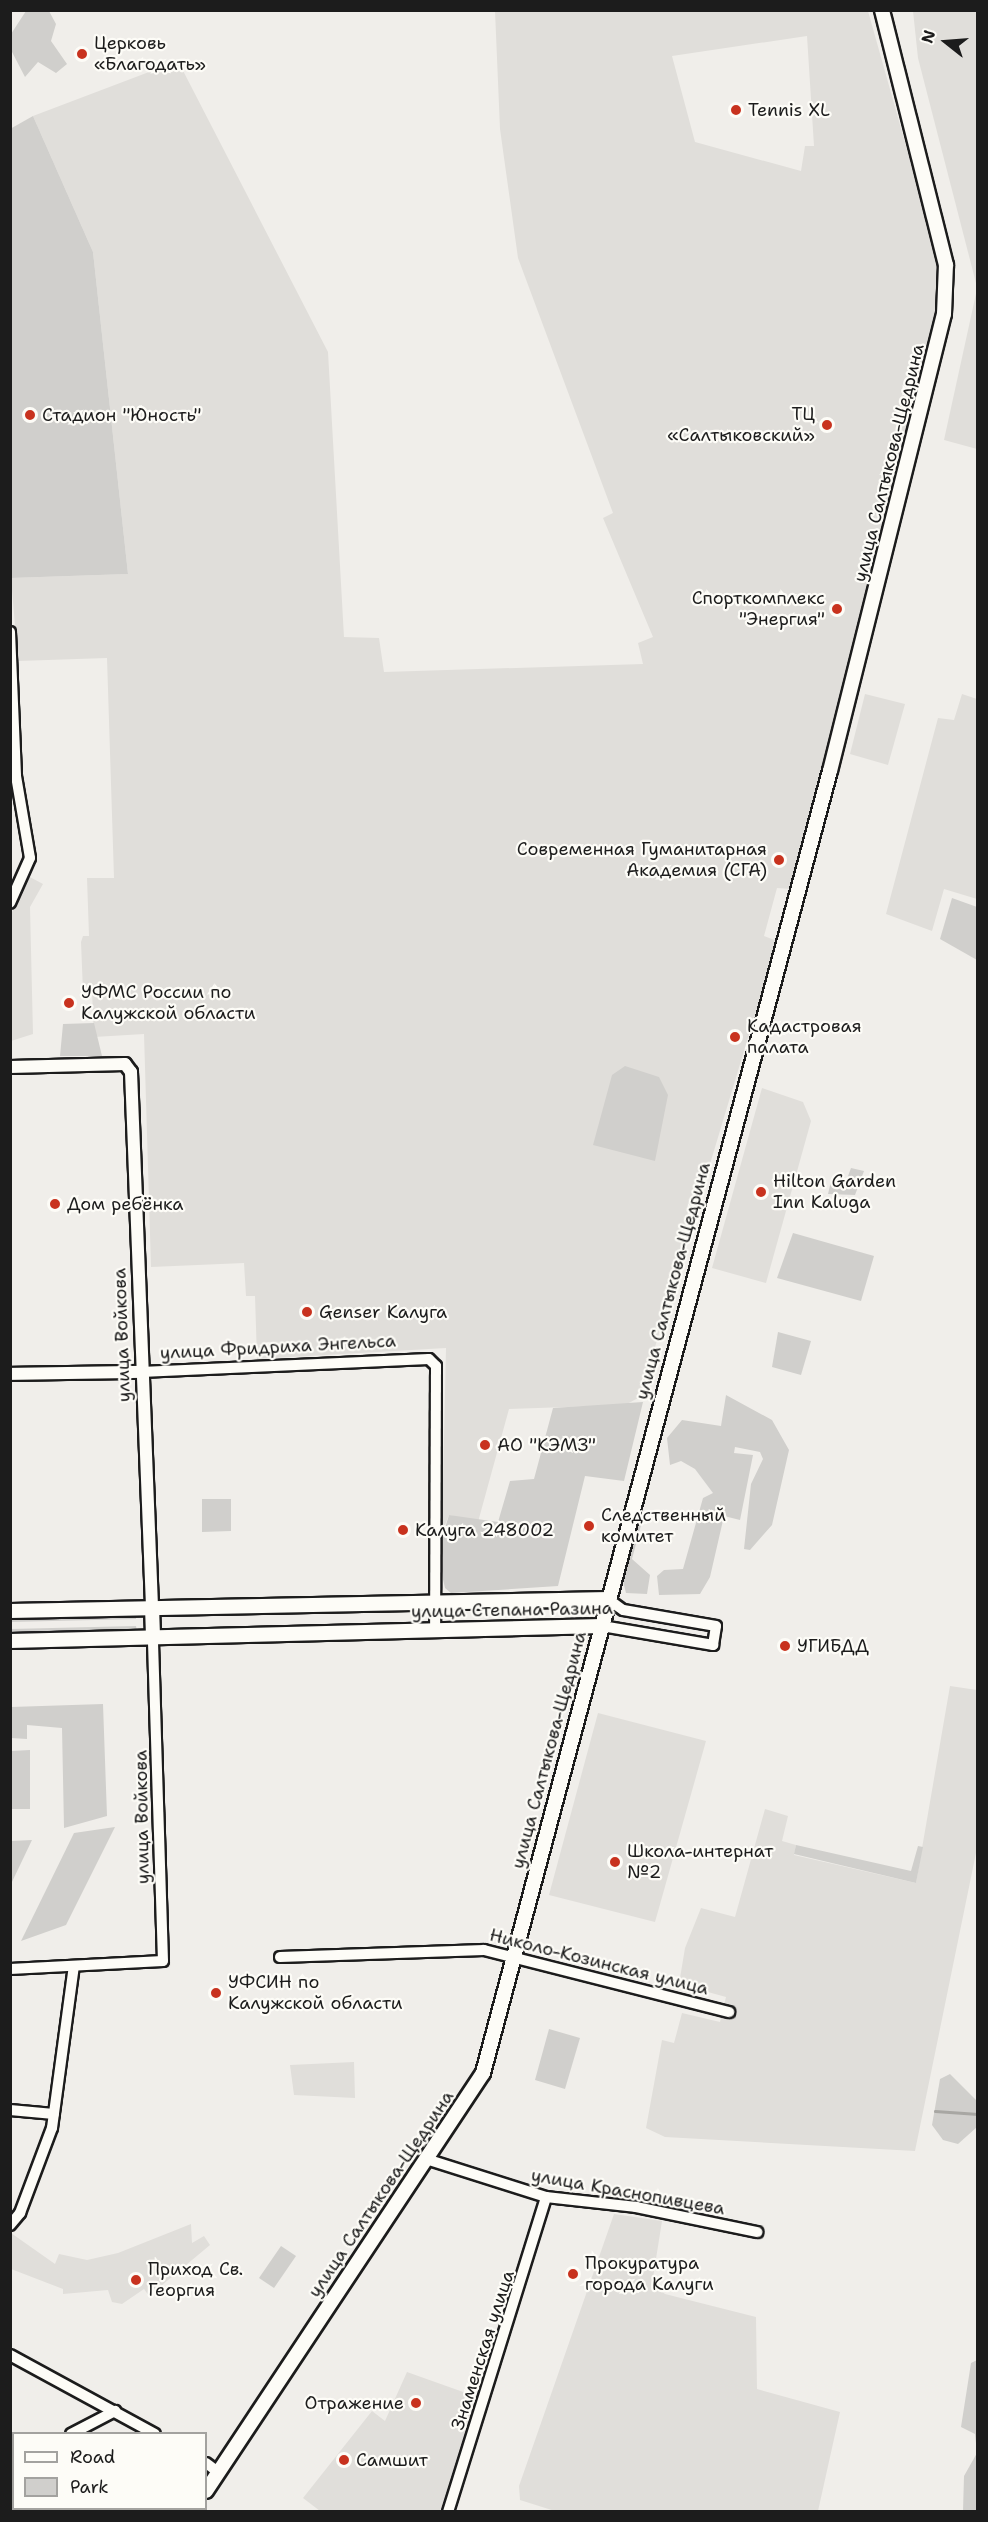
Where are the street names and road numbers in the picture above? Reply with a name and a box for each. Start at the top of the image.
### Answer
street label: улица Салтыкова-Щедрина [849,342,929,584]
street label: улица Салтыкова-Щедрина [631,1160,715,1402]
street label: улица Войкова [109,1268,135,1402]
street label: улица Фридриха Энгельса [159,1330,397,1364]
street label: улица Степана Разина [411,1597,613,1623]
street label: улица Салтыкова-Щедрина [507,1629,591,1871]
street label: улица Войкова [130,1750,154,1884]
street label: Николо-Козинская улица [487,1924,711,2000]
street label: улица Салтыкова-Щедрина [304,2087,458,2301]
street label: улица Краснопивцева [529,2164,727,2220]
street label: Знаменская улица [447,2267,519,2433]

